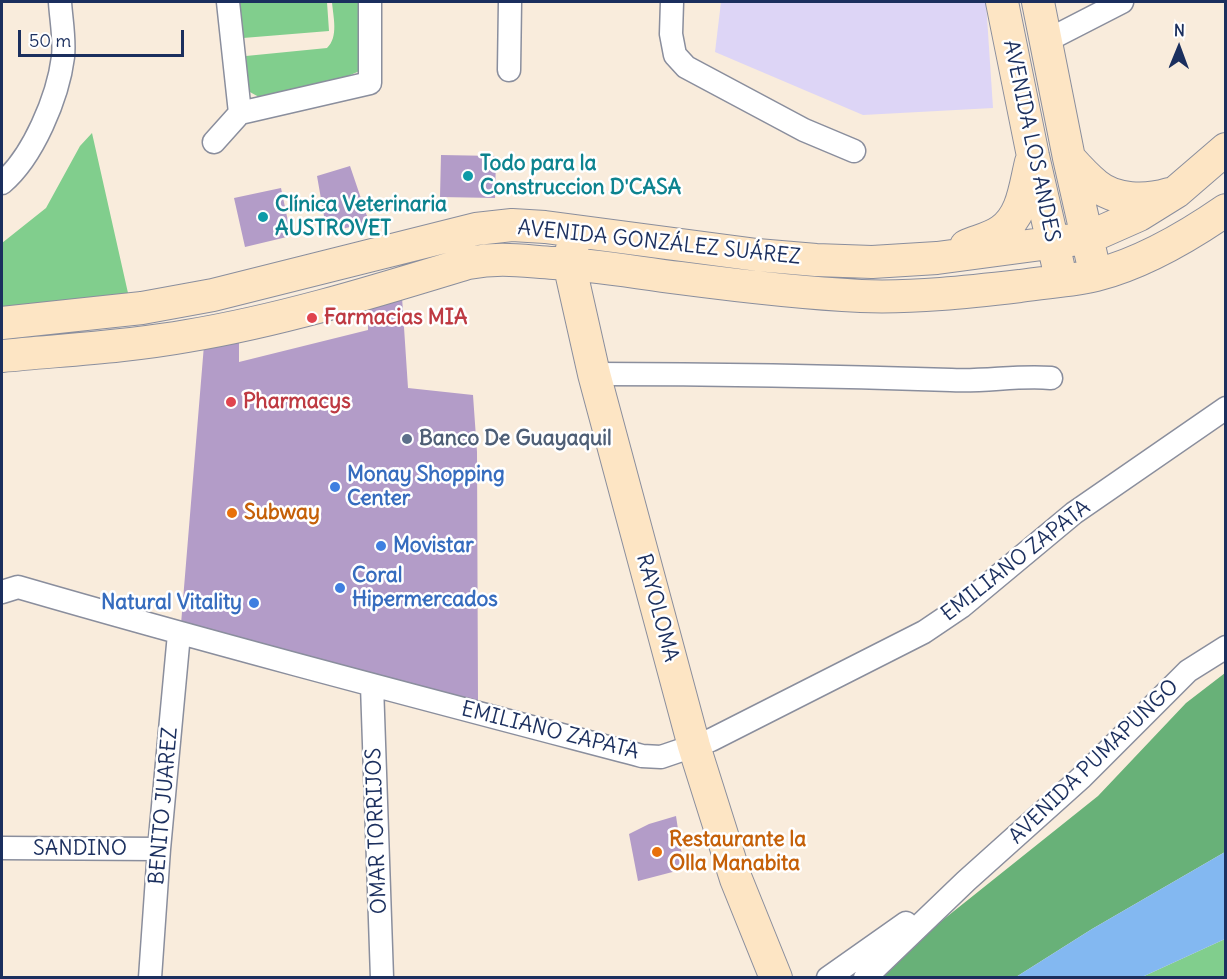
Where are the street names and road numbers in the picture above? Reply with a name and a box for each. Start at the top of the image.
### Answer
street label: AVENIDA LOS ANDES [997,38,1065,244]
street label: AVENIDA GONZÁLEZ SUÁREZ [516,216,802,270]
street label: EMILIANO ZAPATA [937,495,1095,627]
street label: RAYOLOMA [630,551,684,665]
street label: AVENIDA PUMAPUNGO [1004,675,1184,849]
street label: EMILIANO ZAPATA [459,697,641,765]
street label: BENITO JUAREZ [145,726,183,886]
street label: OMAR TORRIJOS [362,747,392,915]
street label: SANDINO [33,836,127,862]

